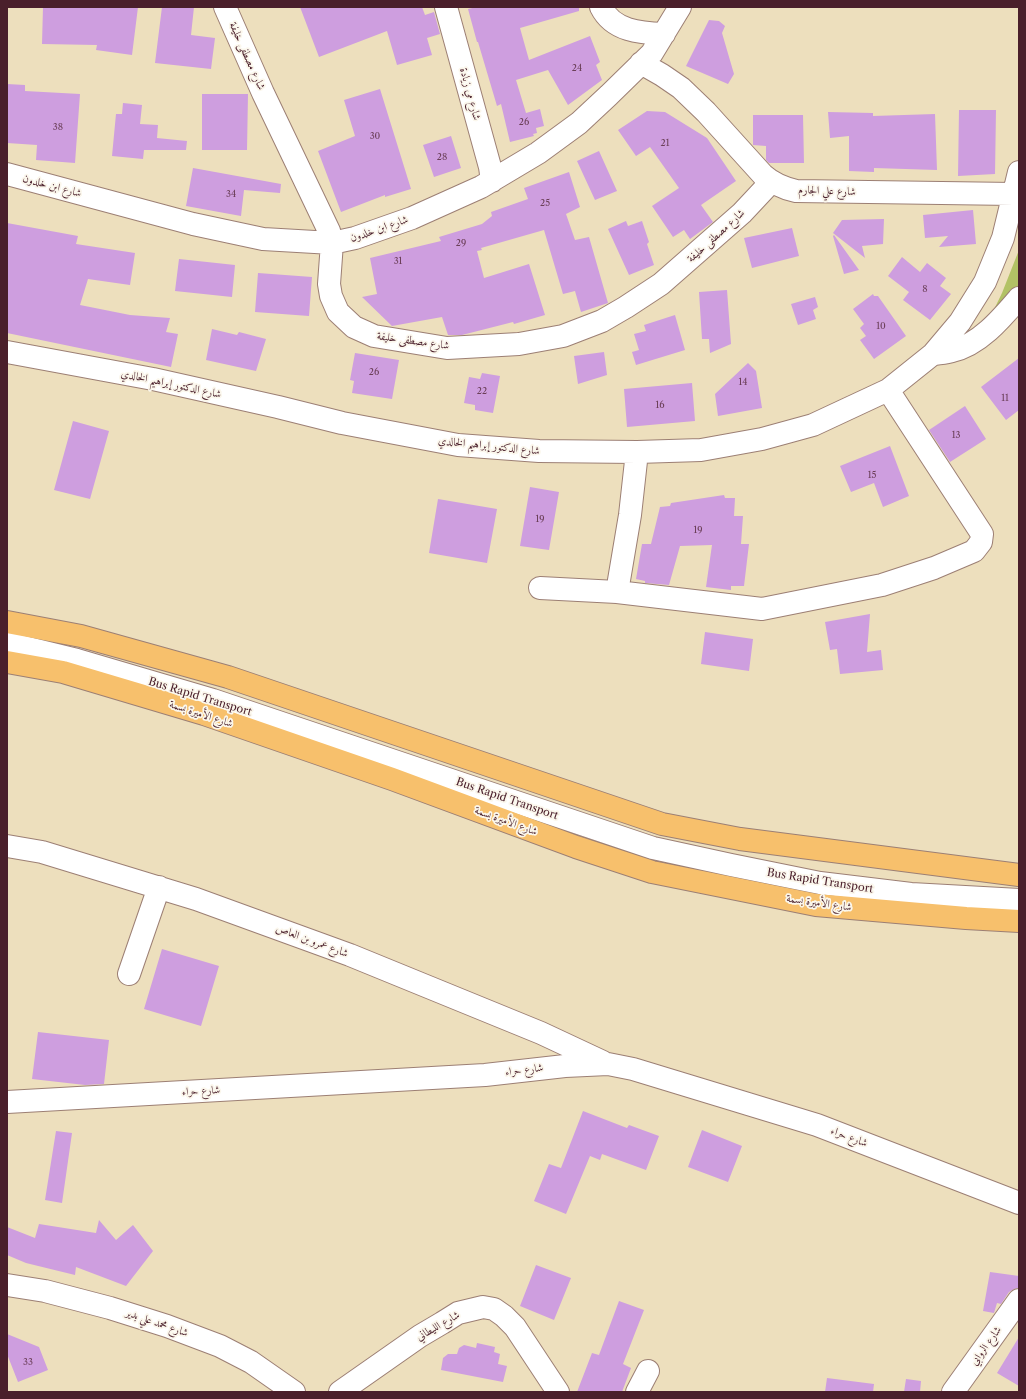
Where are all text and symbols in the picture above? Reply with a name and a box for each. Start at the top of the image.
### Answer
street label: شارع مصطفى خليفة [226,20,268,92]
house number: 24 [572,63,582,73]
street label: شارع مي زيادة [457,66,483,122]
house number: 26 [519,117,529,127]
house number: 38 [53,122,63,132]
house number: 30 [370,131,380,141]
house number: 21 [661,138,669,148]
house number: 28 [437,152,447,162]
street label: شارع ابن خلدون [21,172,83,200]
street label: شارع علي الجارم [798,183,856,199]
house number: 34 [226,189,236,199]
house number: 25 [540,198,550,208]
street label: شارع مصطفى خليفة [684,207,748,265]
street label: شارع ابن خلدون [348,213,410,245]
house number: 29 [456,238,466,248]
house number: 31 [394,256,402,266]
house number: 8 [922,284,928,294]
house number: 10 [876,321,886,331]
street label: شارع مصطفى خليفة [376,329,450,353]
street label: شارع الدكتور إبراهيم الخالدي [120,367,222,401]
house number: 26 [369,367,379,377]
house number: 14 [739,377,747,387]
house number: 22 [477,386,487,396]
house number: 11 [1001,393,1009,403]
house number: 16 [655,400,665,410]
house number: 13 [952,430,960,440]
street label: شارع الدكتور إبراهيم الخالدي [437,434,541,458]
house number: 15 [868,470,876,480]
house number: 19 [535,514,545,524]
house number: 19 [693,525,703,535]
street label: Bus Rapid Transport [147,675,253,719]
street label: شارع الأميرة بسمة [168,698,234,730]
street label: Bus Rapid Transport [454,775,560,823]
street label: شارع الأميرة بسمة [473,804,539,838]
street label: Bus Rapid Transport [766,866,874,896]
street label: شارع الأميرة بسمة [785,892,853,914]
street label: شارع عمرو بن العاص [274,922,350,960]
street label: شارع حراء [504,1061,544,1079]
street label: شارع حراء [182,1083,220,1099]
street label: شارع حراء [829,1124,869,1150]
street label: شارع محمد علي بدير [124,1306,190,1340]
street label: شارع الليطاني [414,1308,462,1344]
street label: شارع الروابي [967,1324,1005,1368]
house number: 33 [23,1357,33,1367]

